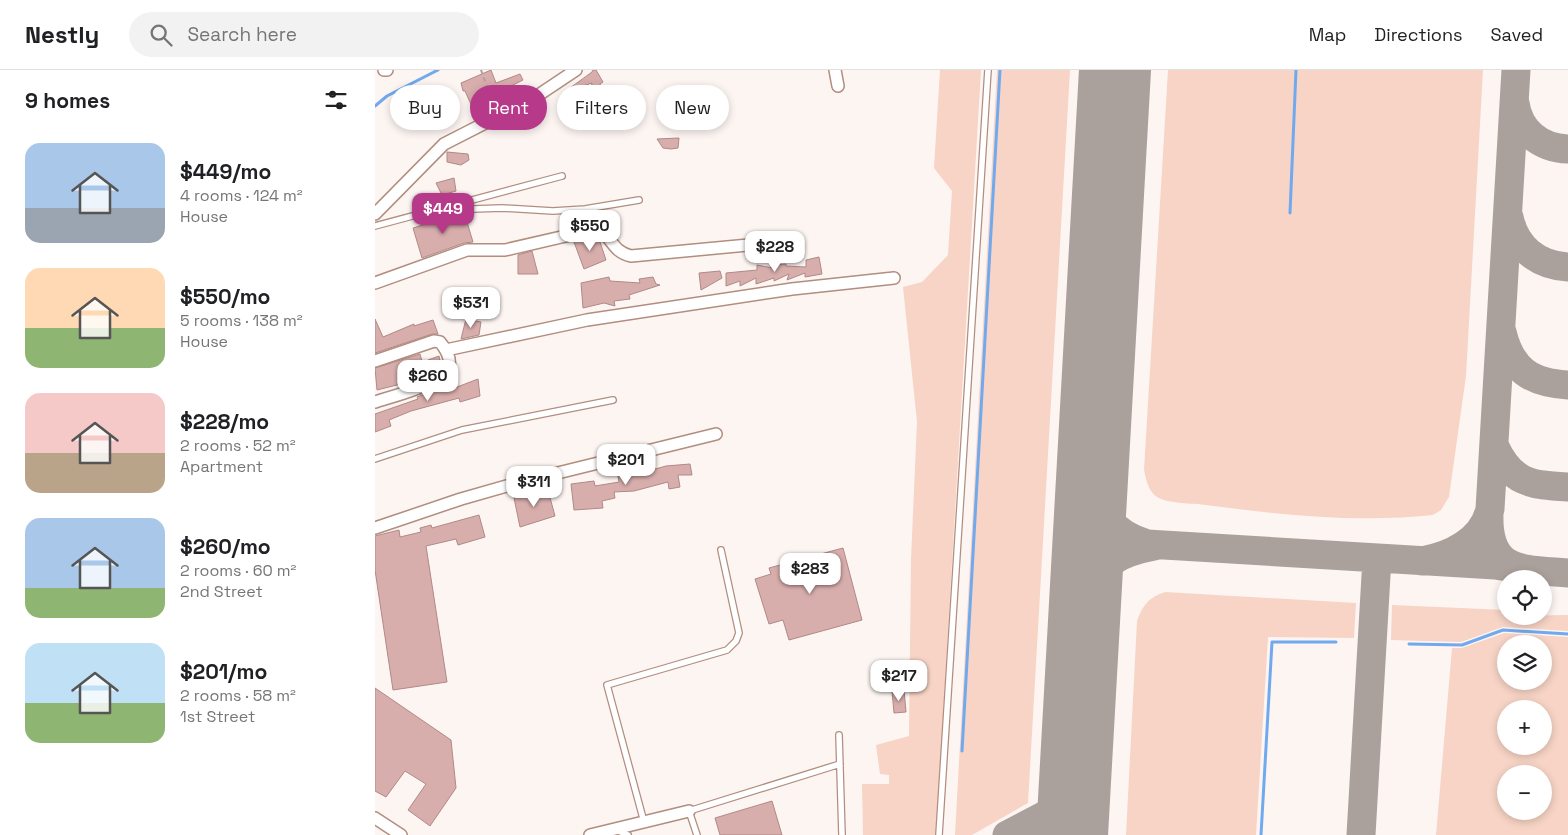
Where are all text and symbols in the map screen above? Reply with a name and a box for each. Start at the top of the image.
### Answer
search box [129,12,479,57]
text: Nestly [25,19,99,50]
icon: search [147,21,175,49]
text: Search here [187,22,297,47]
text: Map [1309,23,1346,46]
text: Directions [1374,23,1463,46]
text: Saved [1491,23,1543,46]
chip: Buy [390,85,460,130]
chip: Rent [470,85,547,130]
chip: Filters [557,85,646,130]
chip: New [656,85,729,130]
icon: filters [322,86,350,114]
text: 9 homes [25,87,110,114]
text: $449/mo [180,158,271,185]
icon: home [65,163,125,223]
text: 4 rooms · 124 m² [180,185,303,206]
pin: $449 [413,192,473,235]
text: $449 [423,198,463,219]
text: House [180,206,228,227]
pin: $550 [560,210,620,252]
text: $550 [570,215,610,236]
pin: $228 [745,230,805,273]
text: $228 [756,236,794,257]
text: $550/mo [180,283,270,310]
pin: $531 [441,286,501,329]
icon: home [65,288,125,348]
text: $531 [453,292,489,313]
text: 5 rooms · 138 m² [180,310,303,331]
text: House [180,331,228,352]
pin: $260 [398,360,458,402]
text: $260 [408,365,448,386]
text: $228/mo [180,408,269,435]
icon: home [65,413,125,473]
text: 2 rooms · 52 m² [180,435,296,456]
pin: $201 [596,444,656,486]
text: $201 [608,449,644,470]
text: Apartment [180,456,263,477]
pin: $311 [504,466,564,508]
text: $311 [517,471,551,492]
text: $260/mo [180,533,271,560]
icon: home [65,538,125,598]
pin: $283 [780,552,840,595]
text: $283 [791,558,829,579]
text: 2 rooms · 60 m² [180,560,296,581]
map controls [1497,570,1552,820]
button: locate [1497,570,1552,625]
text: 2nd Street [180,581,263,602]
button: layers [1497,635,1552,690]
text: $201/mo [180,658,267,685]
pin: $217 [869,660,929,702]
icon: home [65,663,125,723]
text: $217 [881,665,917,686]
text: 2 rooms · 58 m² [180,685,296,706]
button: + [1497,700,1552,755]
text: 1st Street [180,706,255,727]
button: − [1497,765,1552,820]

